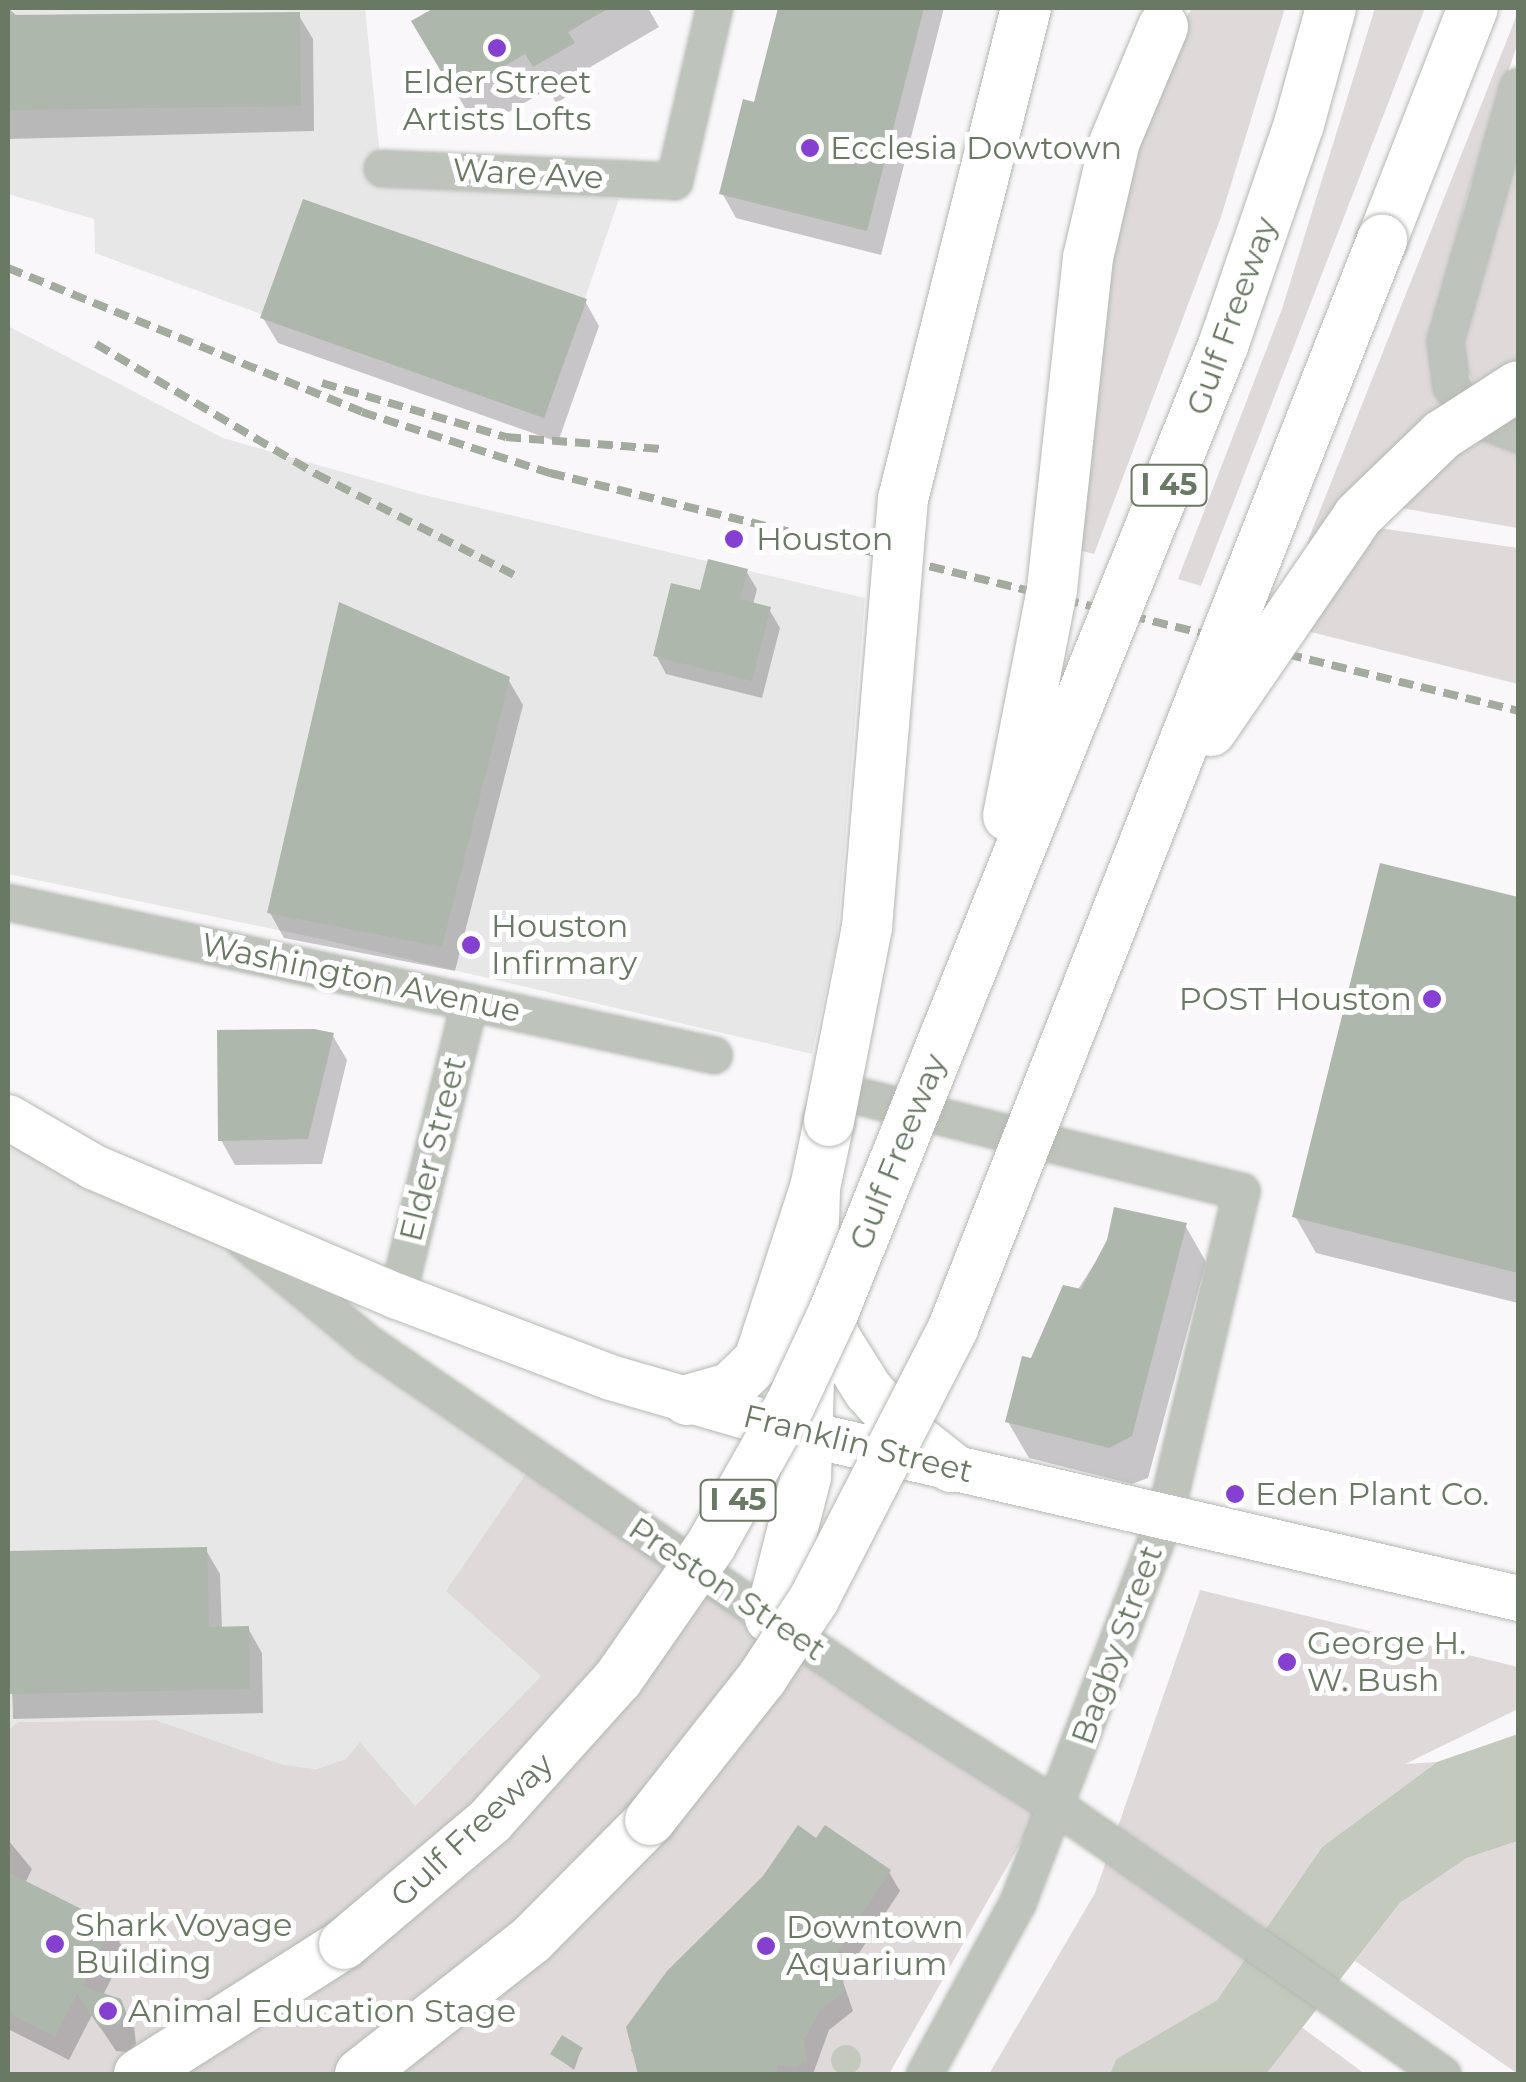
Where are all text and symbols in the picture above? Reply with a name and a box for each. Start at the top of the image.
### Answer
marker: Elder Street Artists Lofts [486,37,508,59]
place label: Elder Street Artists Lofts [402,64,592,139]
place label: Ecclesia Dowtown [830,129,1122,167]
marker: Ecclesia Dowtown [799,137,821,159]
street label: Ware Ave [452,151,604,197]
street label: Gulf Freeway [1178,212,1286,420]
road number: I 45 [1129,460,1209,510]
place label: Houston [756,520,893,558]
marker: Houston [721,526,747,552]
place label: Houston Infirmary [491,908,637,983]
street label: Washington Avenue [198,925,524,1031]
marker: Houston Infirmary [460,934,482,956]
place label: POST Houston [1179,980,1412,1018]
marker: POST Houston [1421,988,1443,1010]
street label: Gulf Freeway [841,1048,955,1256]
street label: Elder Street [392,1053,474,1245]
street label: Franklin Street [739,1397,977,1491]
road number: I 45 [698,1475,778,1525]
place label: Eden Plant Co. [1255,1475,1489,1513]
marker: Eden Plant Co. [1224,1483,1246,1505]
street label: Preston Street [621,1509,833,1669]
street label: Bagby Street [1063,1540,1171,1750]
place label: George H. W. Bush [1307,1625,1466,1700]
marker: George H. W. Bush [1276,1651,1298,1673]
street label: Gulf Freeway [383,1745,561,1915]
place label: Shark Voyage Building [75,1907,292,1982]
place label: Downtown Aquarium [786,1909,964,1984]
marker: Shark Voyage Building [44,1933,66,1955]
marker: Downtown Aquarium [755,1935,777,1957]
place label: Animal Education Stage [128,1992,516,2030]
marker: Animal Education Stage [97,2000,119,2022]

